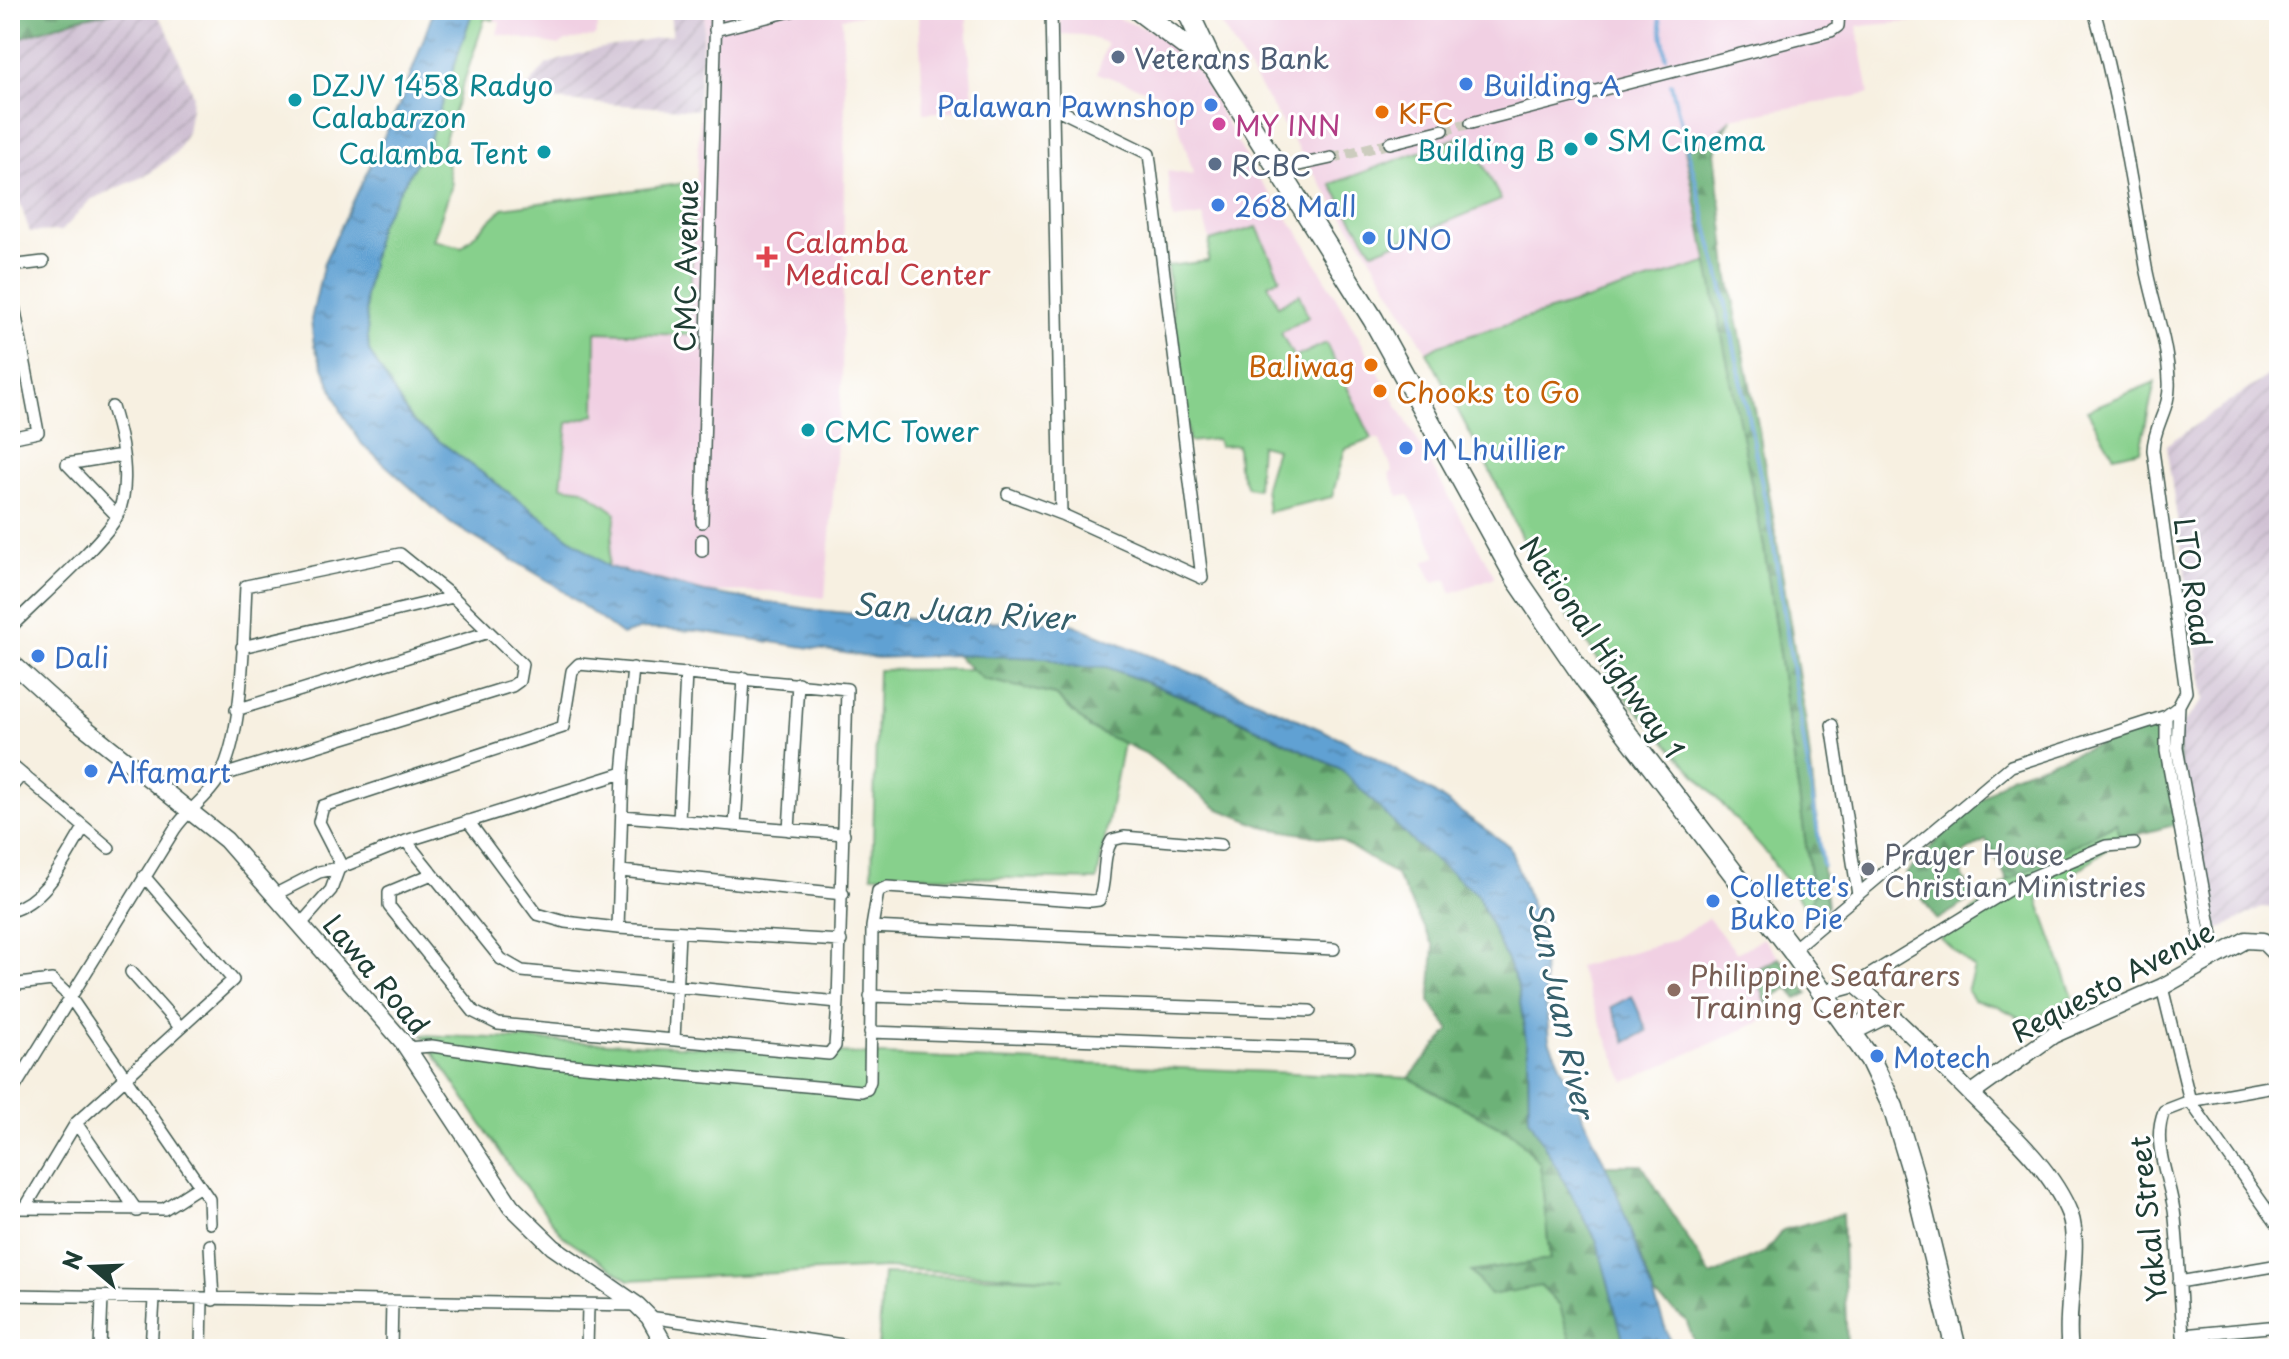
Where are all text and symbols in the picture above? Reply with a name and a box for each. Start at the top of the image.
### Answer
place label: Veterans Bank [1134,36,1329,79]
marker: Veterans Bank [1109,48,1127,66]
place label: DZJV 1458 Radyo Calabarzon [311,63,553,138]
place label: Building A [1482,63,1621,106]
marker: Building A [1457,75,1475,93]
place label: Palawan Pawnshop [936,84,1195,127]
marker: DZJV 1458 Radyo Calabarzon [286,91,304,109]
place label: KFC [1398,91,1454,134]
marker: Palawan Pawnshop [1202,96,1220,114]
place label: MY INN [1235,103,1340,146]
marker: KFC [1373,103,1391,121]
marker: MY INN [1210,115,1228,133]
place label: SM Cinema [1607,118,1766,161]
place label: Building B [1415,128,1555,171]
marker: SM Cinema [1582,130,1600,148]
place label: Calamba Tent [338,131,528,174]
marker: Building B [1562,140,1580,158]
marker: Calamba Tent [535,143,553,161]
place label: RCBC [1231,143,1311,186]
marker: RCBC [1206,155,1224,173]
street label: CMC Avenue [662,179,708,353]
place label: 268 Mall [1234,184,1356,227]
marker: 268 Mall [1209,196,1227,214]
place label: UNO [1385,217,1452,260]
place label: Calamba Medical Center [785,220,991,295]
marker: UNO [1360,229,1378,247]
marker: Calamba Medical Center [756,246,778,268]
place label: Baliwag [1248,344,1355,387]
marker: Baliwag [1362,356,1380,374]
place label: Chooks to Go [1396,370,1580,413]
marker: Chooks to Go [1371,382,1389,400]
place label: CMC Tower [824,409,979,452]
marker: CMC Tower [799,421,817,439]
place label: M Lhuillier [1422,427,1565,470]
marker: M Lhuillier [1397,439,1415,457]
street label: LTO Road [2164,515,2224,649]
street label: National Highway 1 [1510,527,1696,767]
water label: San Juan River [852,580,1079,640]
place label: Dali [54,635,109,678]
marker: Dali [29,647,47,665]
place label: Alfamart [107,750,231,793]
marker: Alfamart [82,762,100,780]
place label: Prayer House Christian Ministries [1884,832,2146,907]
marker: Prayer House Christian Ministries [1859,860,1877,878]
place label: Collette's Buko Pie [1729,864,1849,939]
marker: Collette's Buko Pie [1704,892,1722,910]
water label: San Juan River [1518,897,1609,1126]
street label: Lawa Road [313,904,441,1044]
street label: Requesto Avenue [2003,909,2221,1053]
place label: Philippine Seafarers Training Center [1690,953,1960,1028]
marker: Philippine Seafarers Training Center [1665,981,1683,999]
place label: Motech [1893,1035,1991,1078]
marker: Motech [1868,1047,1886,1065]
street label: Yakal Street [2117,1134,2177,1304]
north arrow [52,1227,132,1307]
text: N [53,1246,90,1274]

